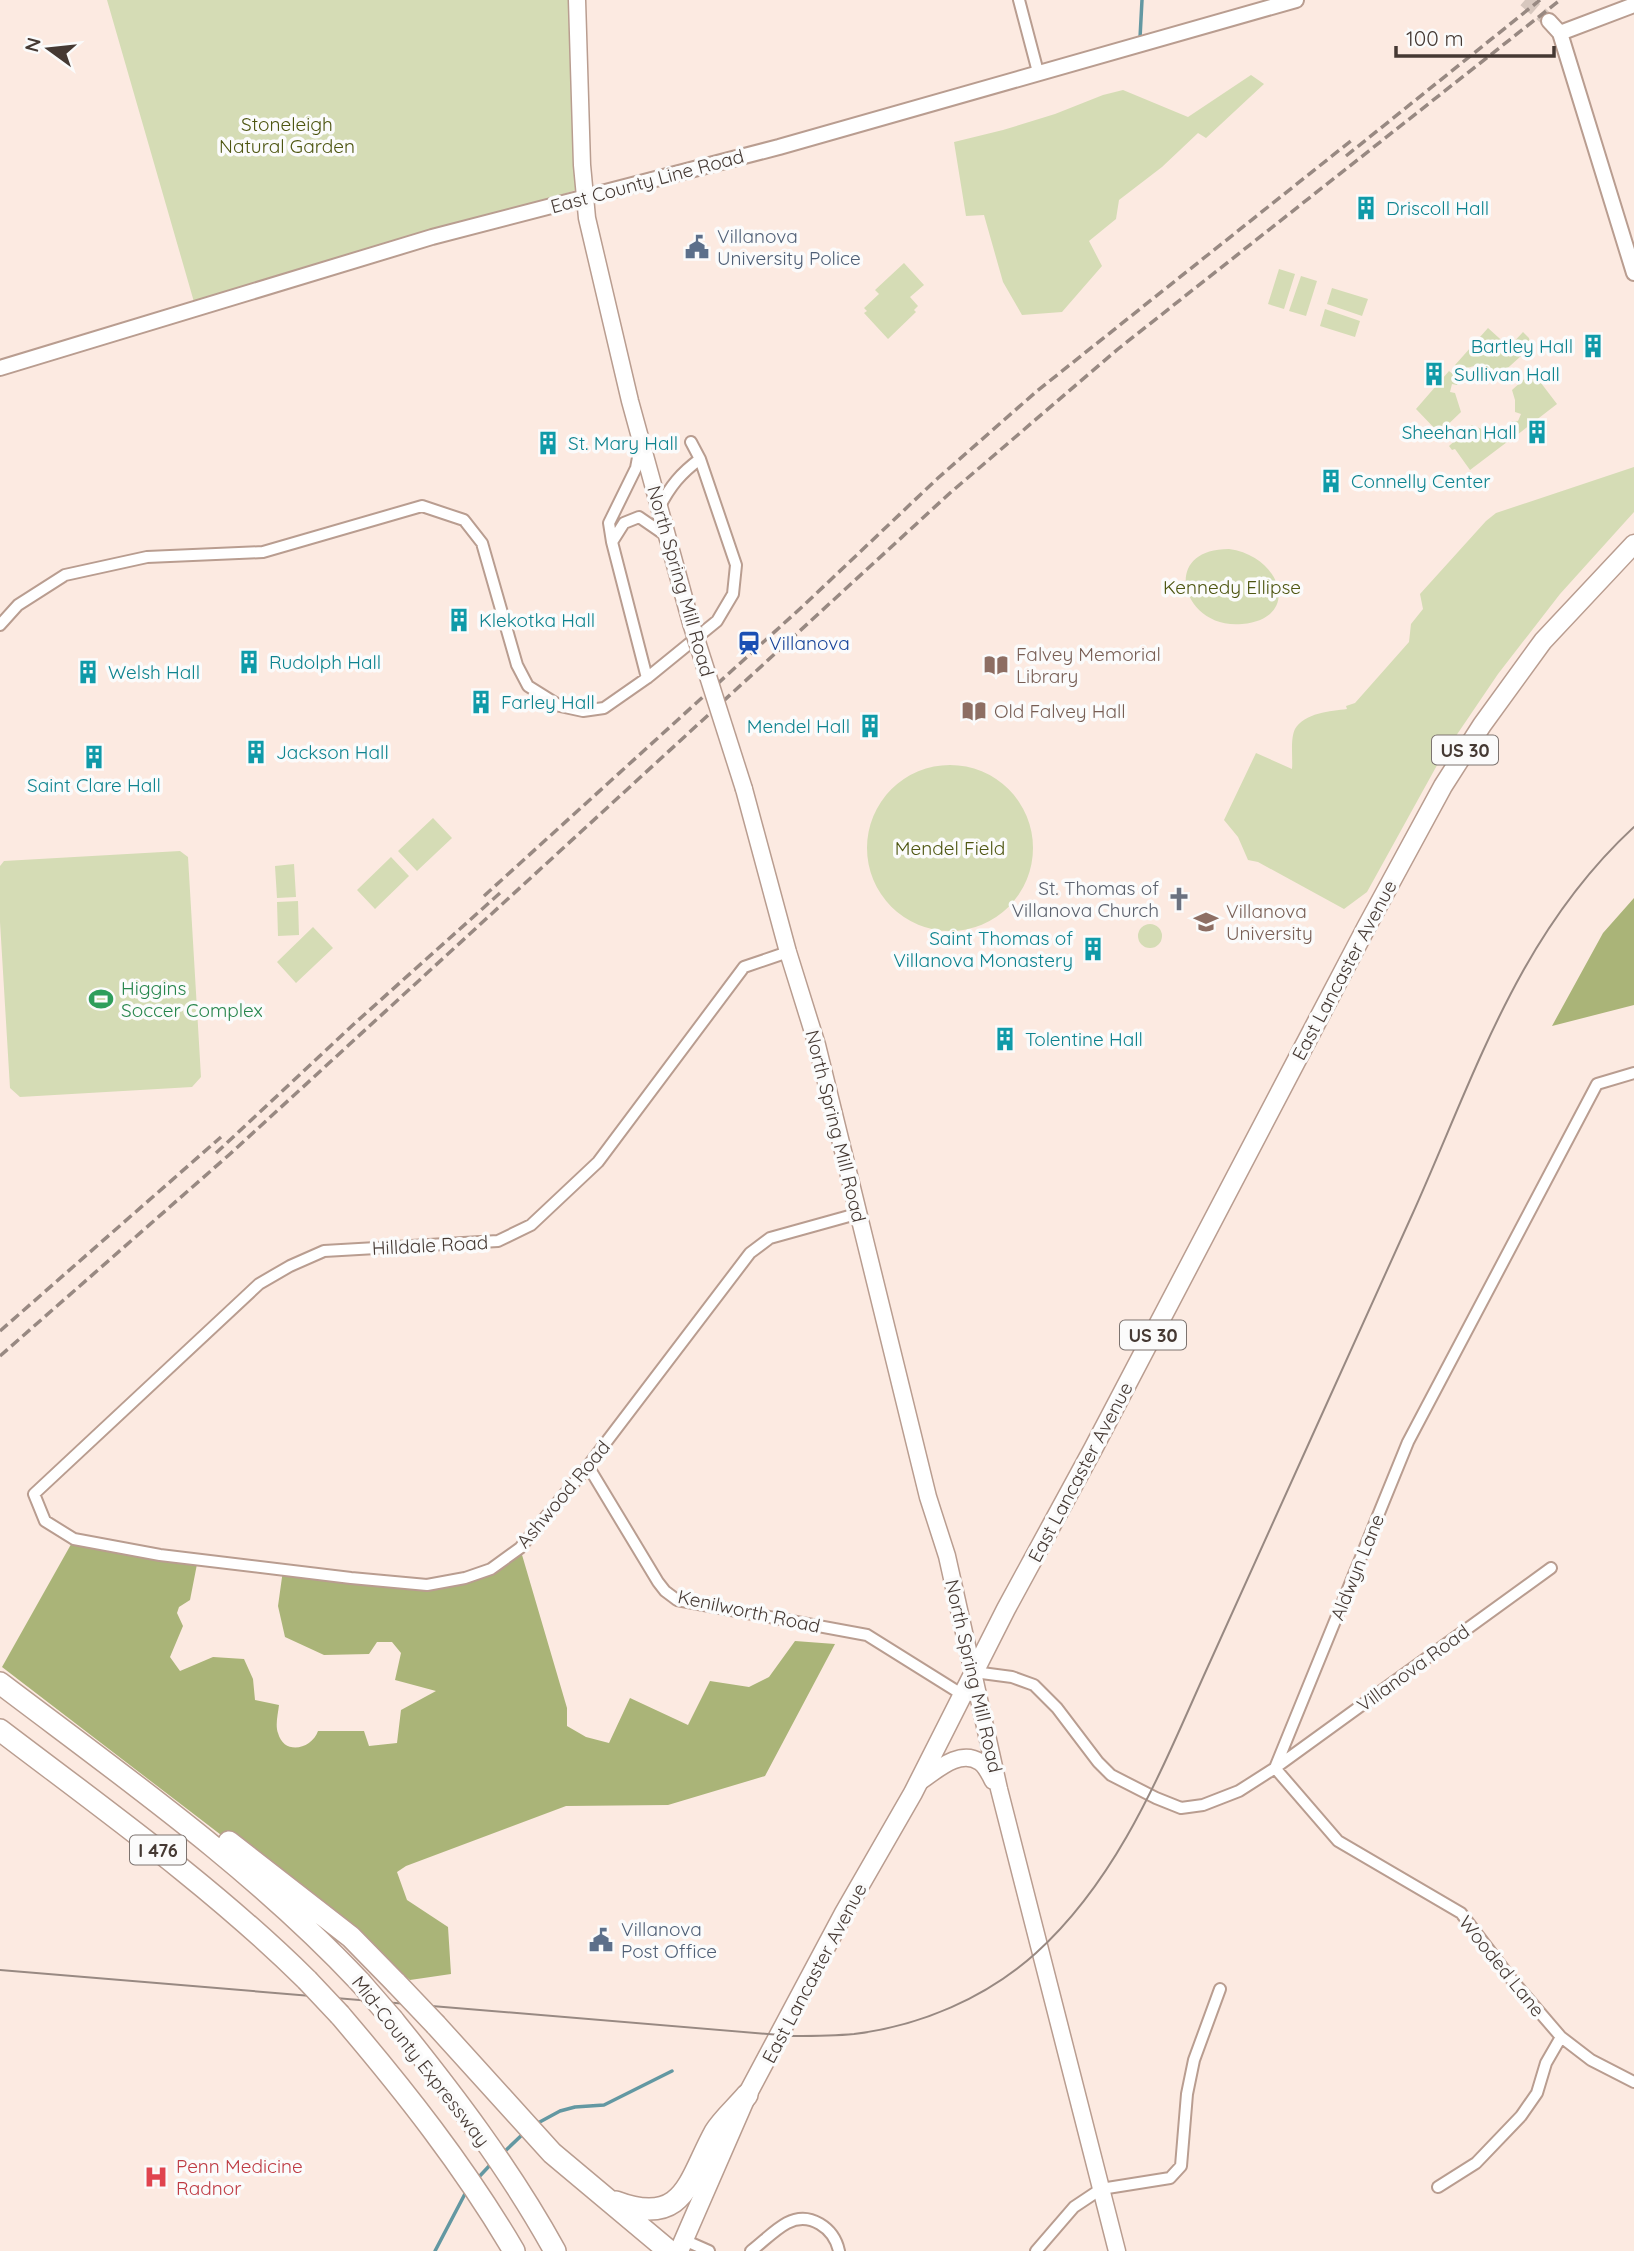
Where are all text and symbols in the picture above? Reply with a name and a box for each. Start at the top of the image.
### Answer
north arrow [14,14,84,84]
scale bar [1396,14,1554,58]
text: 100 m [1406,25,1464,51]
text: N [19,35,46,54]
park label: Stoneleigh Natural Garden [219,112,355,158]
street label: East County Line Road [548,144,746,218]
building icon: Driscoll Hall [1352,194,1380,222]
place label: Driscoll Hall [1386,196,1489,220]
place label: Villanova University Police [717,224,861,270]
public building icon: Villanova University Police [683,233,711,261]
building icon: Bartley Hall [1579,332,1607,360]
place label: Bartley Hall [1471,334,1573,358]
building icon: Sullivan Hall [1420,360,1448,388]
place label: Sullivan Hall [1454,362,1560,386]
building icon: Sheehan Hall [1523,418,1551,446]
place label: Sheehan Hall [1402,420,1517,444]
building icon: St. Mary Hall [534,429,562,457]
place label: St. Mary Hall [568,431,678,455]
building icon: Connelly Center [1317,467,1345,495]
place label: Connelly Center [1351,469,1491,493]
street label: North Spring Mill Road [642,483,720,679]
park label: Kennedy Ellipse [1163,575,1301,599]
building icon: Klekotka Hall [445,606,473,634]
place label: Klekotka Hall [479,608,595,632]
station icon: Villanova [735,629,763,657]
place label: Villanova [769,631,850,655]
place label: Falvey Memorial Library [1016,642,1161,688]
building icon: Rudolph Hall [235,648,263,676]
place label: Rudolph Hall [269,650,381,674]
library icon: Falvey Memorial Library [982,651,1010,679]
building icon: Welsh Hall [74,658,102,686]
place label: Welsh Hall [108,660,200,684]
building icon: Farley Hall [467,688,495,716]
place label: Farley Hall [501,690,595,714]
library icon: Old Falvey Hall [960,697,988,725]
place label: Old Falvey Hall [994,699,1126,723]
building icon: Mendel Hall [856,712,884,740]
place label: Mendel Hall [747,714,850,738]
road number: US 30 [1432,736,1498,764]
building icon: Jackson Hall [242,738,270,766]
place label: Jackson Hall [276,740,389,764]
building icon: Saint Clare Hall [80,743,108,771]
place label: Saint Clare Hall [27,773,161,797]
park label: Mendel Field [895,836,1005,860]
place label: St. Thomas of Villanova Church [1011,876,1159,922]
street label: East Lancaster Avenue [1286,876,1402,1064]
church icon: St. Thomas of Villanova Church [1165,885,1193,913]
place label: Villanova University [1226,899,1313,945]
school or university icon: Villanova University [1192,908,1220,936]
place label: Saint Thomas of Villanova Monastery [893,926,1073,972]
building icon: Saint Thomas of Villanova Monastery [1079,935,1107,963]
place label: Higgins Soccer Complex [121,976,263,1022]
sports icon: Higgins Soccer Complex [87,985,115,1013]
building icon: Tolentine Hall [991,1025,1019,1053]
street label: North Spring Mill Road [800,1027,872,1225]
place label: Tolentine Hall [1025,1027,1143,1051]
street label: Hilldale Road [371,1230,489,1260]
road number: US 30 [1120,1320,1186,1350]
street label: East Lancaster Avenue [1022,1378,1138,1566]
street label: Ashwood Road [511,1435,615,1553]
street label: Aldwyn Lane [1325,1510,1389,1624]
street label: North Spring Mill Road [940,1577,1008,1775]
street label: Kenilworth Road [676,1584,822,1638]
street label: Villanova Road [1352,1619,1474,1717]
road number: I 476 [130,1836,186,1864]
street label: East Lancaster Avenue [756,1879,872,2067]
street label: Wooded Lane [1454,1911,1550,2021]
place label: Villanova Post Office [621,1917,717,1963]
public building icon: Villanova Post Office [587,1926,615,1954]
street label: Mid-County Expressway [347,1971,495,2151]
place label: Penn Medicine Radnor [176,2154,303,2200]
hospital icon: Penn Medicine Radnor [142,2163,170,2191]

